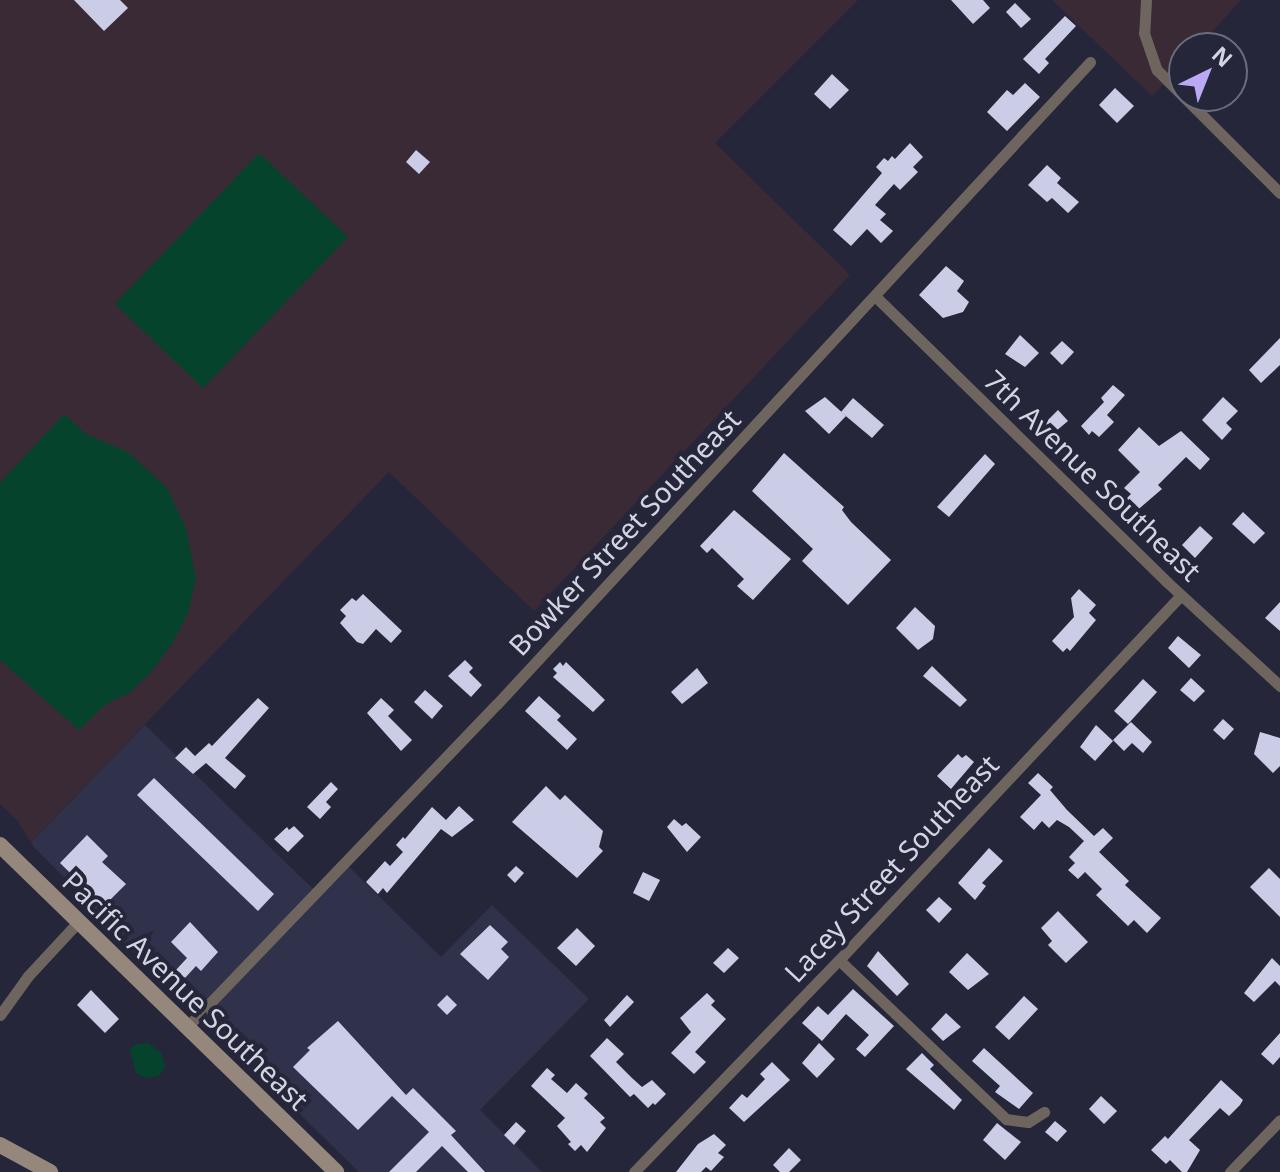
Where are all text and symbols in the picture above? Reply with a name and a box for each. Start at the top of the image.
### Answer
north arrow [1168,32,1248,112]
text: N [1206,39,1240,73]
street label: 7th Avenue Southeast [978,363,1208,587]
street label: Bowker Street Southeast [501,402,747,662]
street label: Lacey Street Southeast [777,748,1005,988]
street label: Pacific Avenue Southeast [56,864,316,1116]

